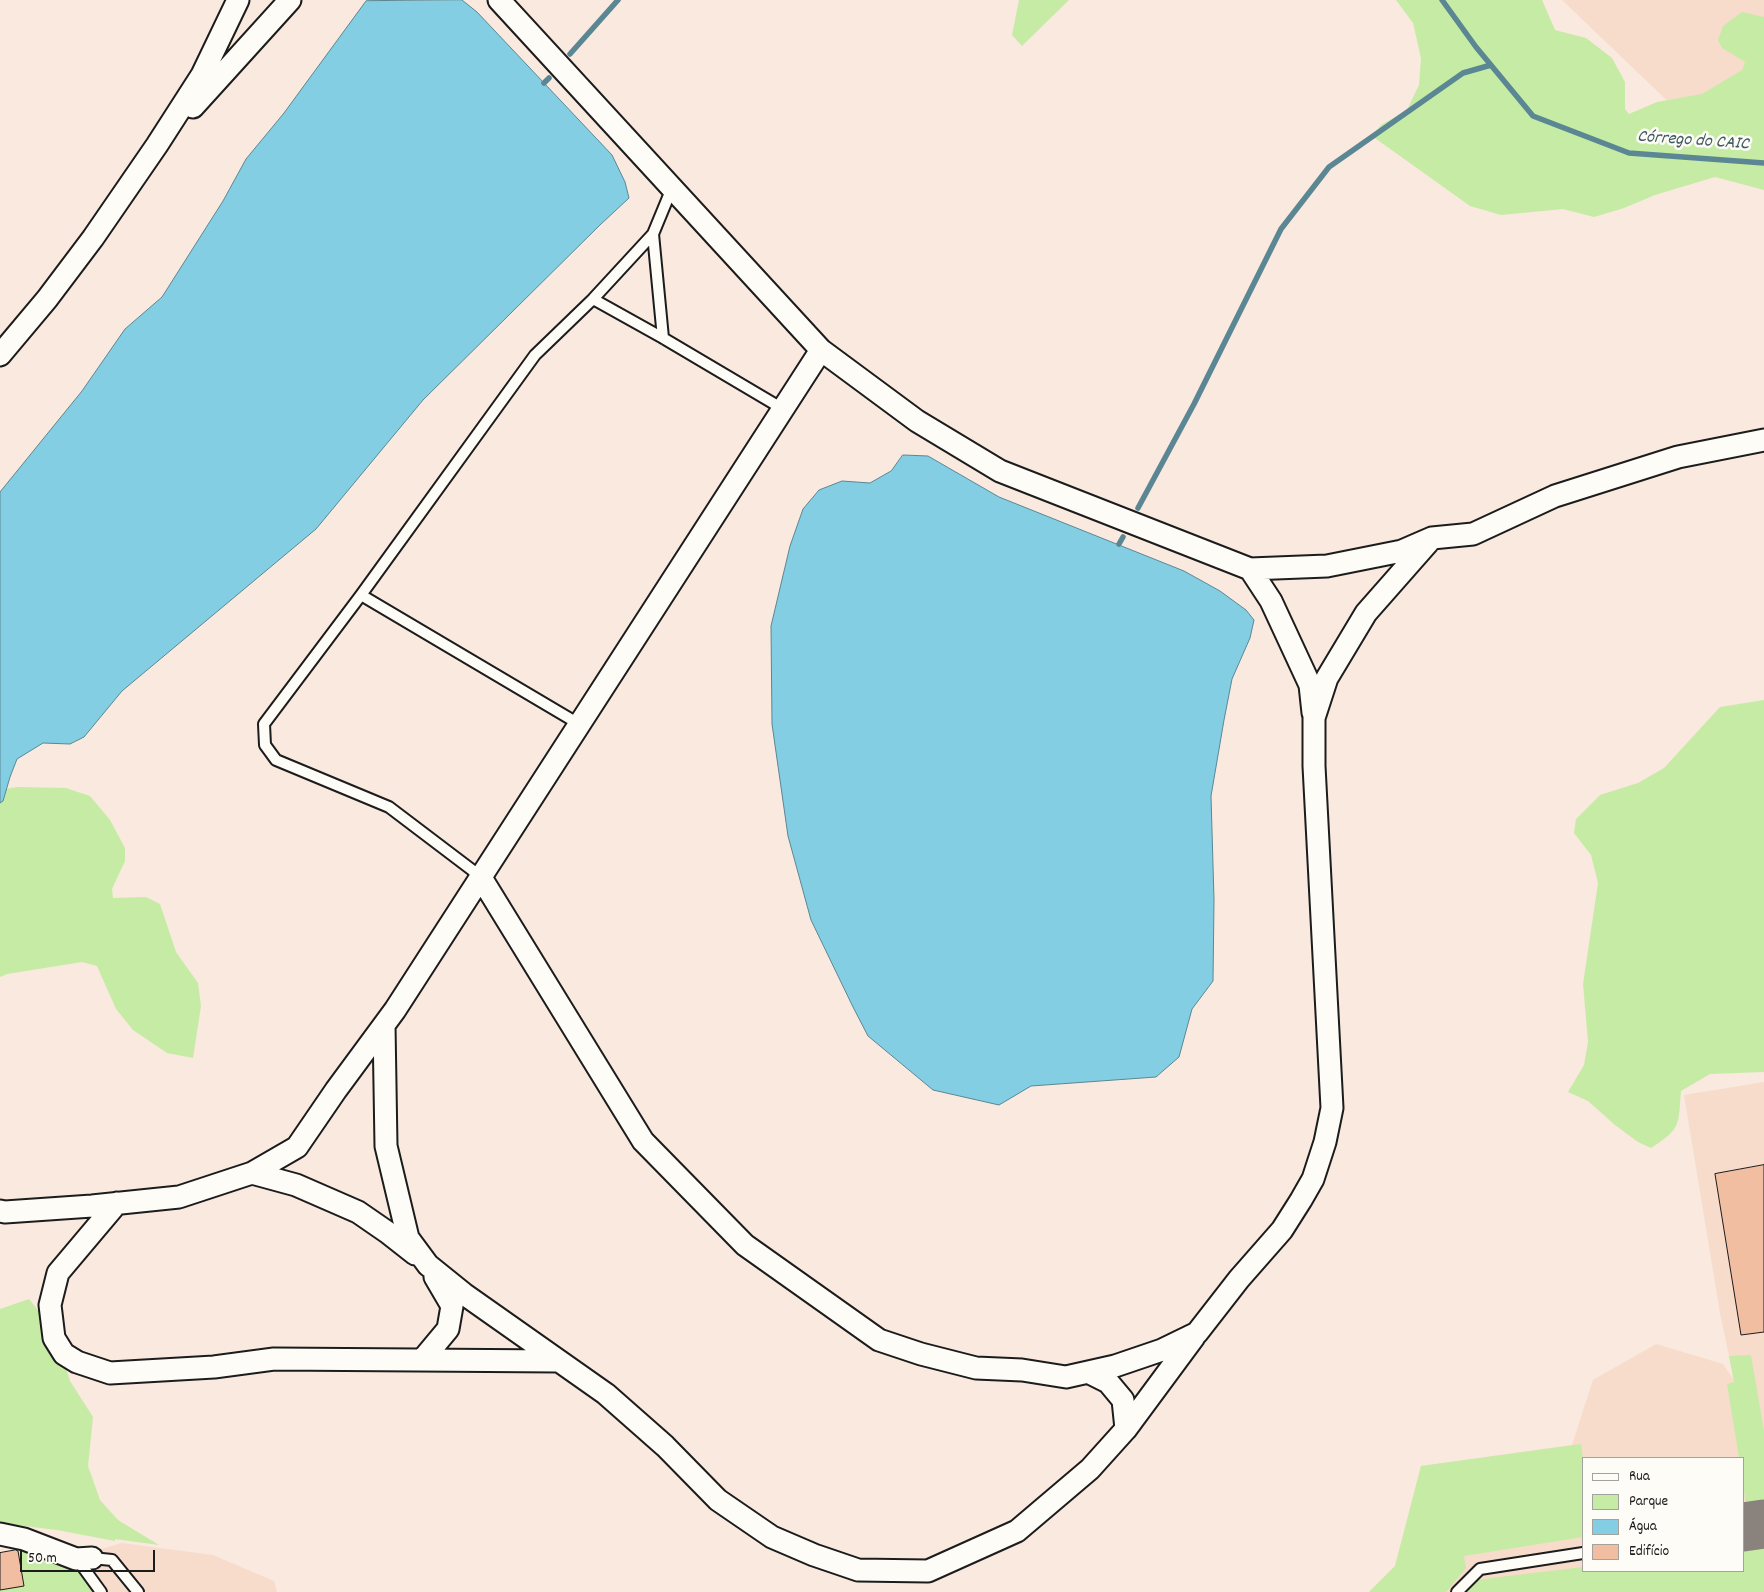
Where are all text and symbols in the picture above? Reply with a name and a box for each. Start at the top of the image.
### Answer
water label: Córrego do CAIC [1636,127,1750,157]
legend [1582,1457,1744,1572]
text: Rua [1629,1466,1650,1488]
text: Parque [1629,1491,1668,1513]
text: Água [1629,1516,1657,1538]
scale bar [22,1540,158,1572]
text: Edifício [1629,1541,1669,1563]
text: 50 m [28,1548,57,1570]

